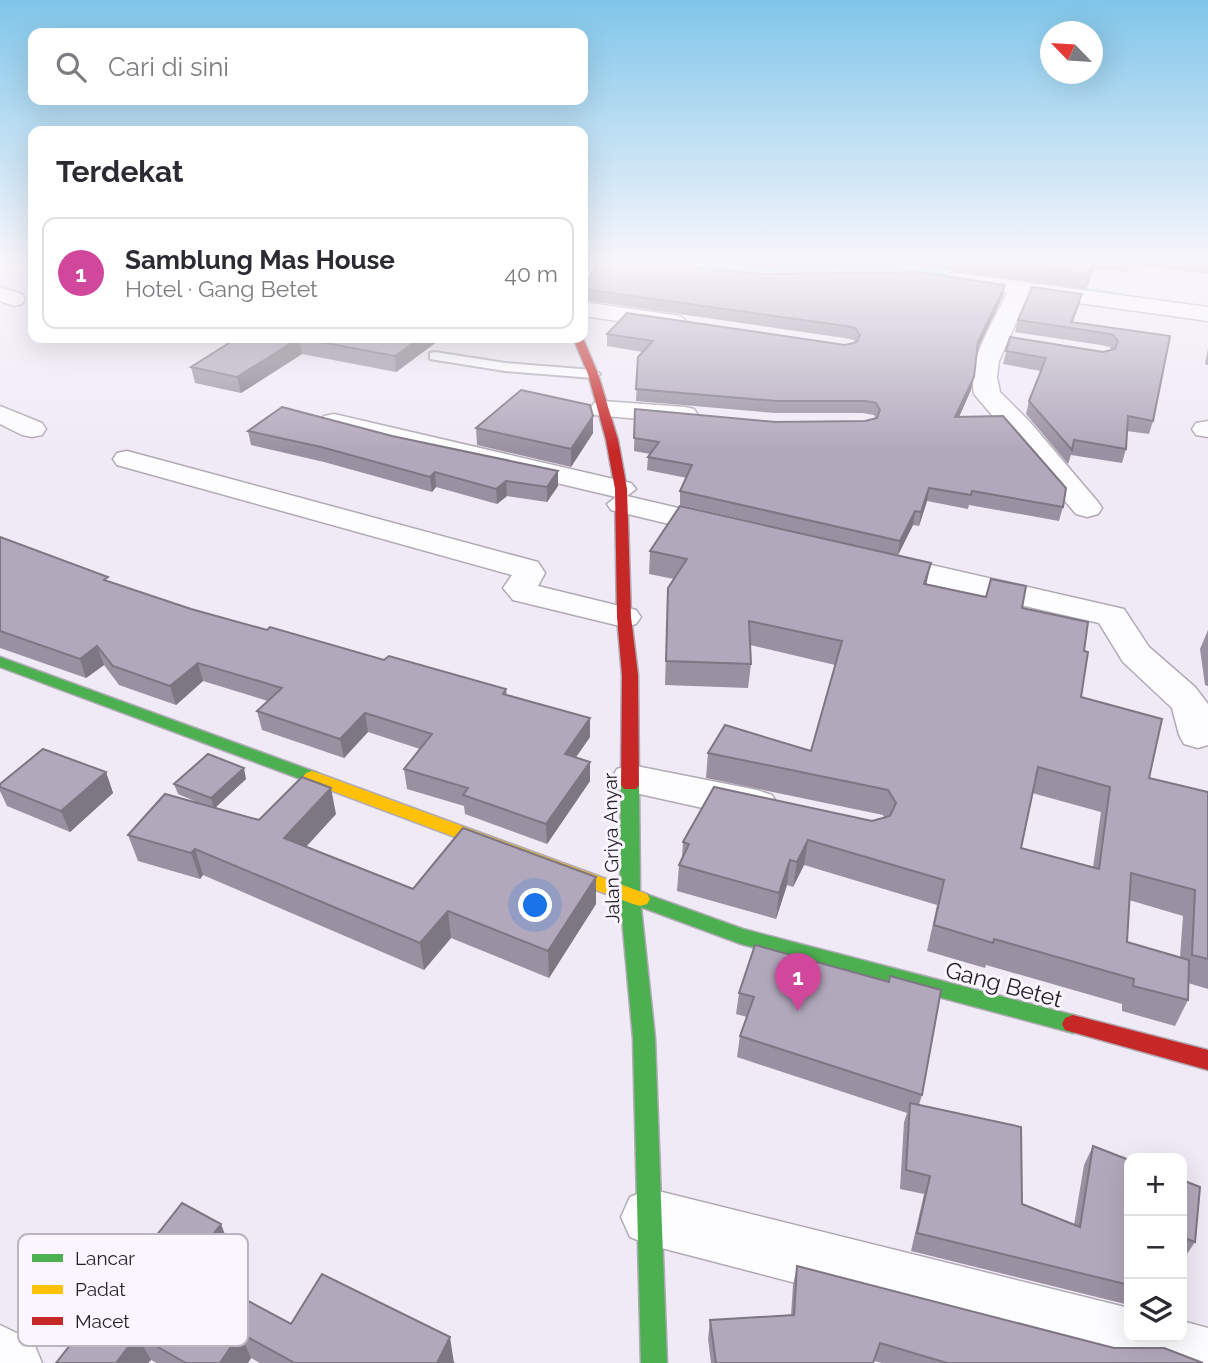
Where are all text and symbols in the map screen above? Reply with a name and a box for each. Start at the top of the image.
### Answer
north arrow [1040,21,1103,84]
search box [28,28,588,105]
icon: search [52,48,90,86]
text: Cari di sini [108,52,229,82]
text: Terdekat [56,154,184,189]
text: Samblung Mas House [125,245,395,275]
text: 1 [75,260,87,287]
text: 40 m [504,260,558,287]
text: Hotel · Gang Betet [125,275,318,302]
street label: Jalan Griya Anyar [599,772,623,923]
your location [518,888,552,922]
pin: 1 [775,953,821,1011]
street label: Gang Betet [943,955,1066,1013]
map controls [1124,1153,1187,1342]
button: + [1124,1153,1187,1216]
button: − [1124,1216,1187,1279]
legend [18,1234,248,1346]
text: Lancar [75,1247,135,1269]
text: Padat [75,1278,126,1300]
button: layers [1124,1279,1187,1342]
text: Macet [75,1310,130,1332]

